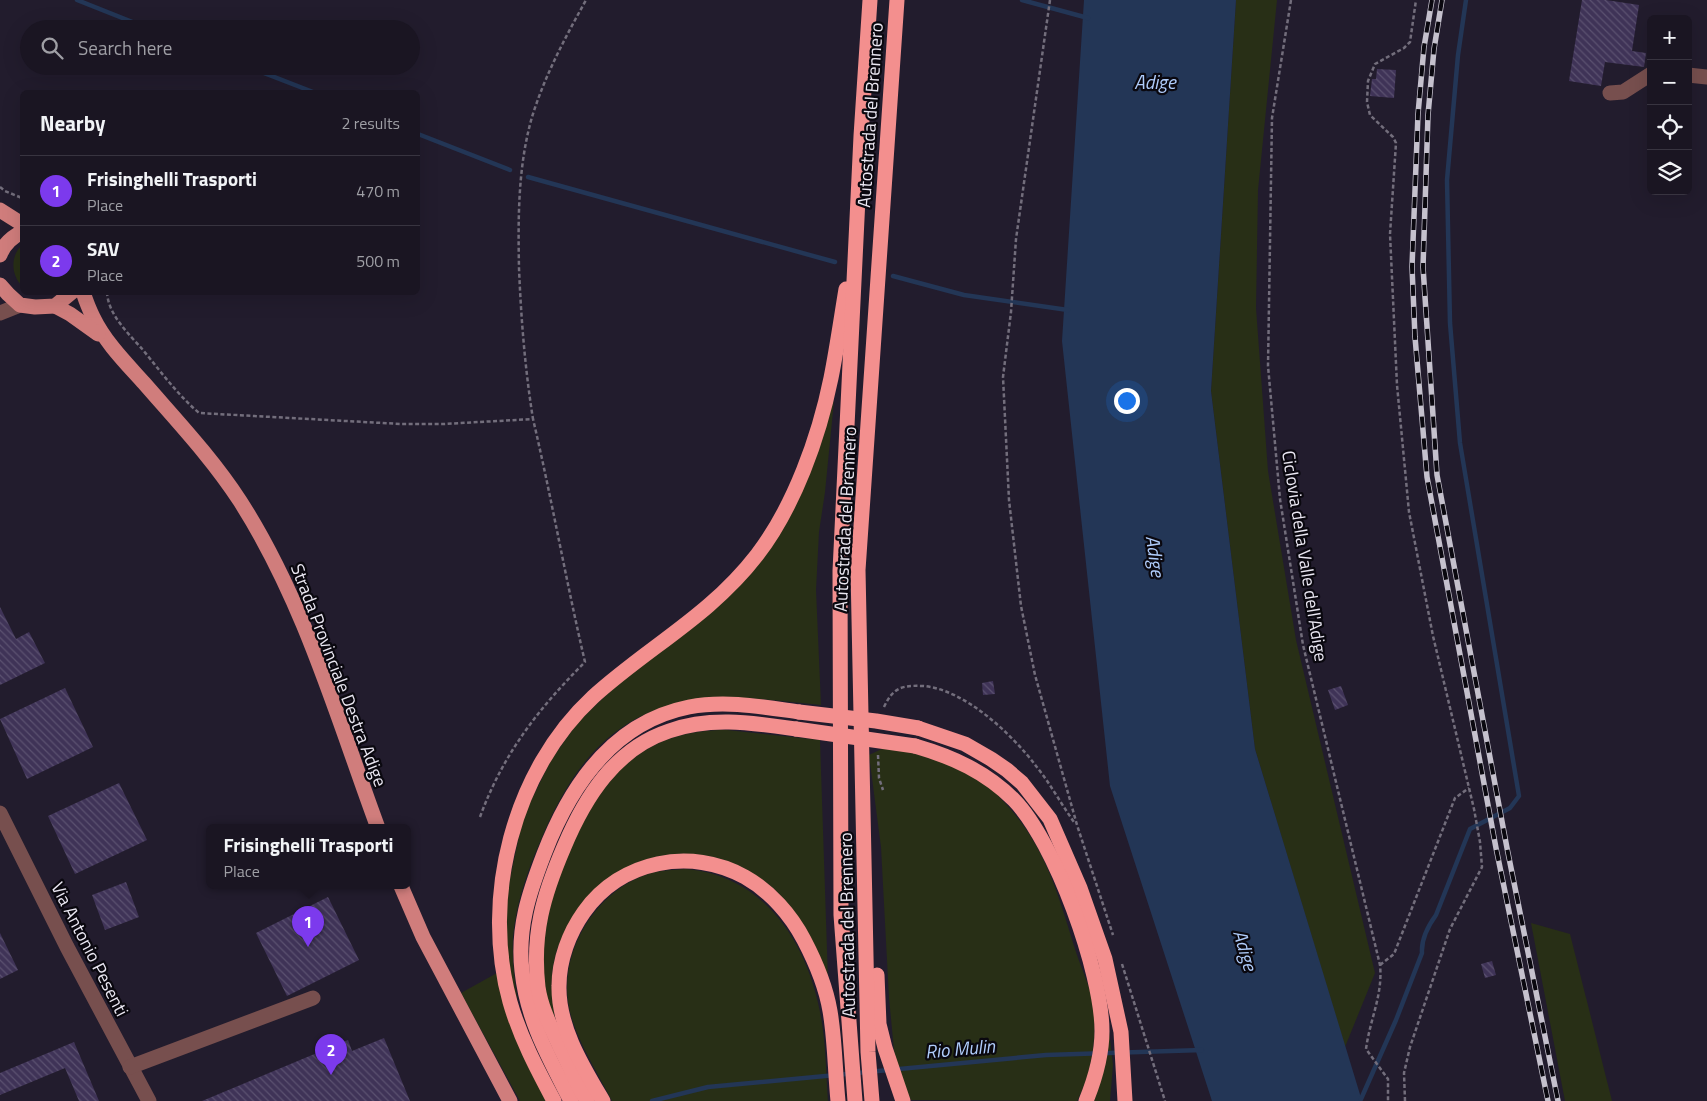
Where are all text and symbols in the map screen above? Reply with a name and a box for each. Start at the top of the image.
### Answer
map controls [1647,15,1692,195]
button: + [1647,15,1692,60]
search box [20,20,420,75]
street label: Autostrada del Brennero [850,22,890,208]
text: Search here [78,33,172,62]
icon: search [38,34,66,62]
button: − [1647,60,1692,105]
water label: Adige [1134,67,1177,96]
button: locate [1647,105,1692,150]
text: Nearby [40,107,105,139]
text: 2 results [341,111,400,135]
button: layers [1647,150,1692,195]
text: Frisinghelli Trasporti [87,164,257,193]
text: 1 [52,179,60,203]
text: 470 m [356,179,400,203]
text: Place [87,193,123,217]
text: SAV [87,234,120,263]
text: 2 [52,249,60,273]
text: 500 m [356,249,400,273]
text: Place [87,263,123,287]
your location [1114,388,1140,414]
street label: Autostrada del Brennero [827,426,863,612]
street label: Ciclovia della Valle dell'Adige [1275,449,1335,663]
water label: Adige [1139,533,1173,580]
street label: Strada Provinciale Destra Adige [284,560,394,790]
popup [206,824,411,889]
text: Frisinghelli Trasporti [224,830,393,859]
street label: Autostrada del Brennero [832,832,862,1018]
text: Place [224,859,260,883]
street label: Via Antonio Pesenti [44,877,136,1021]
pin: 1 [292,906,324,947]
water label: Adige [1226,926,1266,975]
water label: Rio Mulin [924,1030,997,1065]
pin: 2 [315,1034,347,1075]

